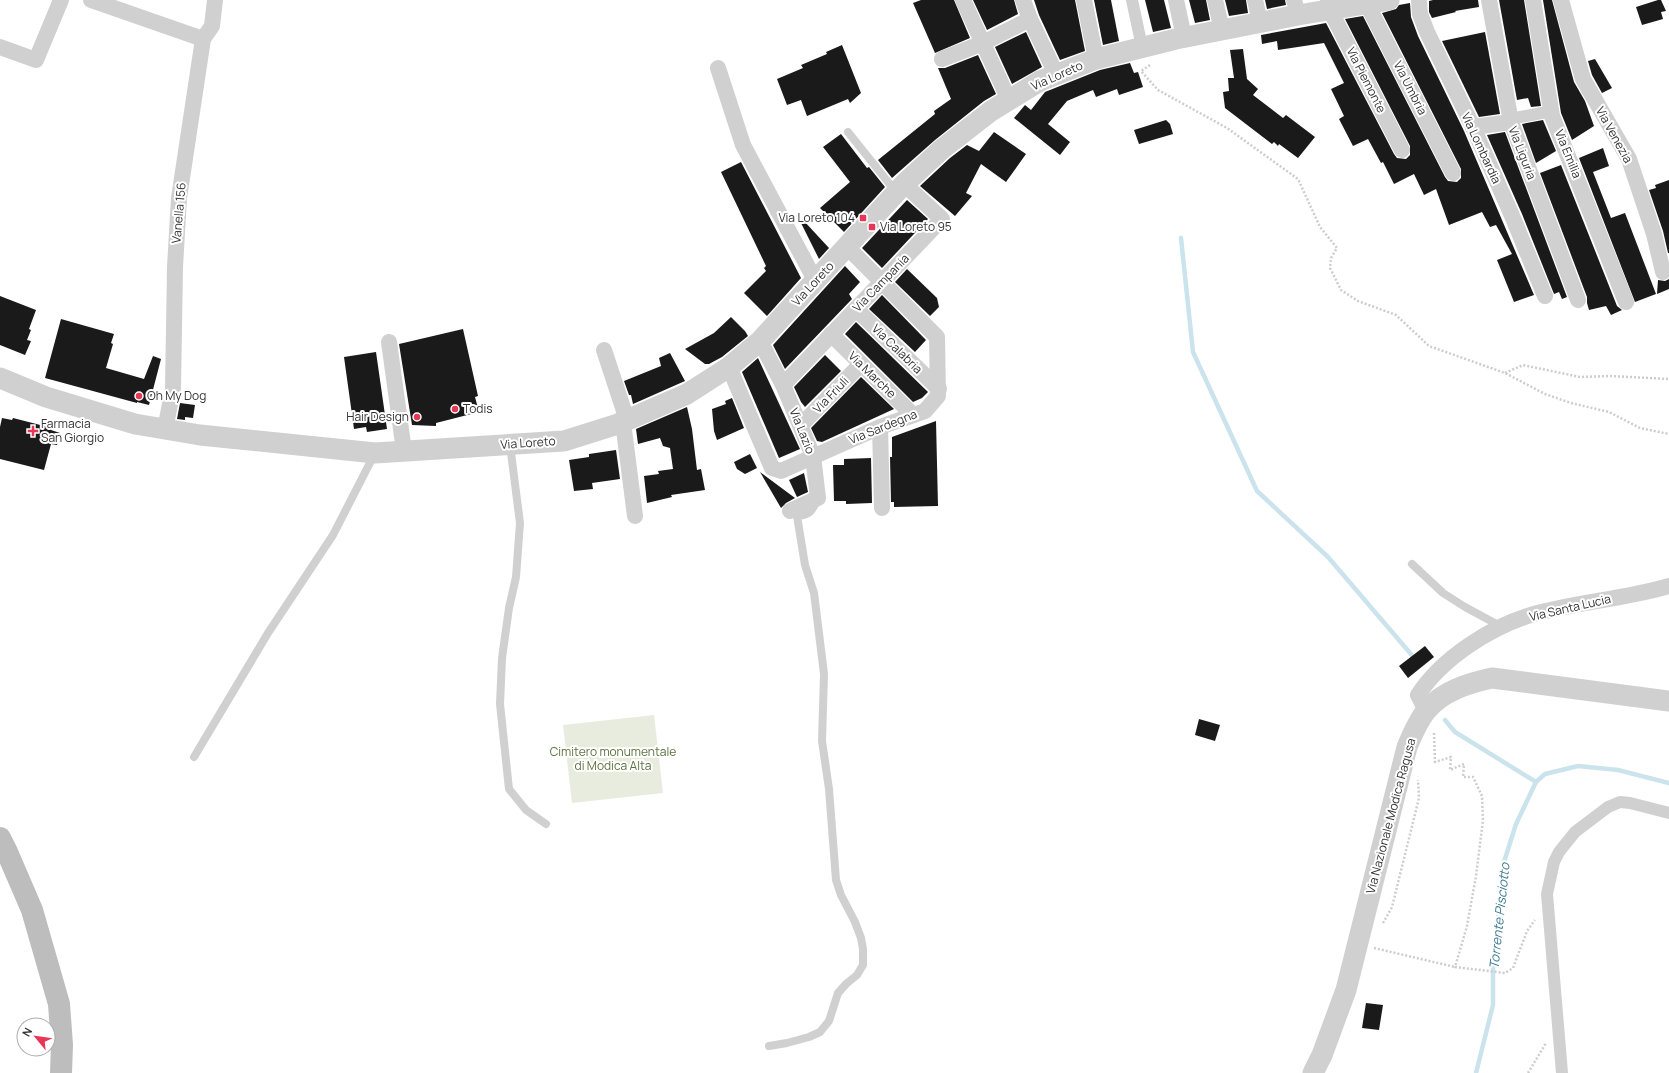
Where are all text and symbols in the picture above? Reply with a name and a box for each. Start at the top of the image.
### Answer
street label: Via Piemonte [1343,44,1390,116]
street label: Via Loreto [1028,57,1085,94]
street label: Via Umbria [1390,58,1431,118]
street label: Via Venezia [1592,103,1637,166]
street label: Via Lombardia [1458,109,1505,186]
street label: Via Liguria [1505,124,1540,182]
street label: Via Emilia [1551,127,1586,181]
street label: Vanella 156 [167,182,190,244]
place label: Via Loreto 104 [779,209,855,226]
marker: Via Loreto 104 [858,213,868,223]
place label: Via Loreto 95 [880,218,952,235]
marker: Via Loreto 95 [867,222,877,232]
street label: Via Campania [849,250,913,315]
street label: Via Loreto [788,258,838,310]
street label: Via Calabria [868,320,926,377]
street label: Via Marche [845,347,900,402]
street label: Via Friuli [809,373,852,417]
place label: Oh My Dog [147,387,206,404]
marker: Oh My Dog [134,391,144,401]
place label: Todis [463,400,493,417]
marker: Todis [450,404,460,414]
street label: Via Lazio [786,405,819,456]
street label: Via Sardegna [846,405,919,448]
place label: Hair Design [346,408,409,425]
marker: Hair Design [412,412,422,422]
place label: Farmacia San Giorgio [41,415,104,446]
marker: Farmacia San Giorgio [28,426,38,436]
street label: Via Loreto [500,432,556,453]
street label: Via Santa Lucia [1527,590,1612,625]
street label: Via Nazionale Modica Ragusa [1362,736,1419,895]
park label: Cimitero monumentale di Modica Alta [550,743,676,774]
water label: Torrente Pisciotto [1484,861,1514,970]
north arrow [16,1017,56,1057]
text: N [18,1025,35,1039]

